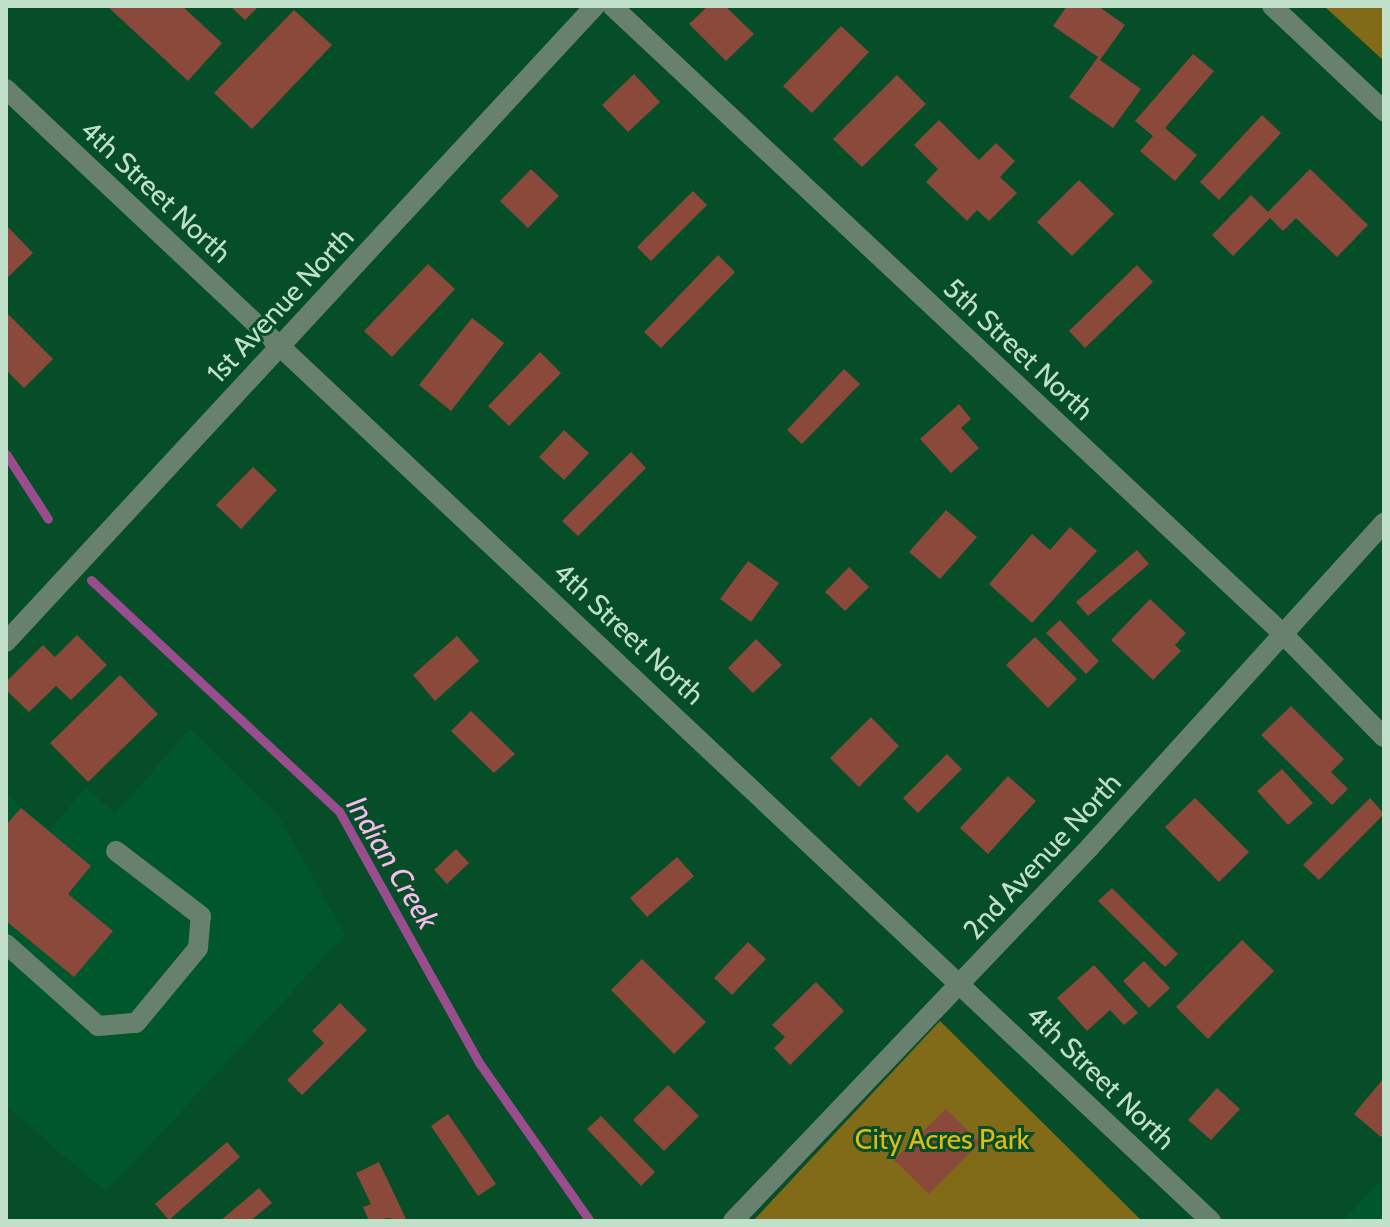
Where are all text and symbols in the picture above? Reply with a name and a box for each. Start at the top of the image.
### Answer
street label: 4th Street North [74,113,238,269]
street label: 1st Avenue North [200,221,360,389]
street label: 5th Street North [937,271,1101,427]
street label: 4th Street North [547,555,711,711]
street label: 2nd Avenue North [956,766,1128,946]
water label: Indian Creek [338,790,446,936]
street label: 4th Street North [1020,998,1182,1156]
park label: City Acres Park [855,1122,1029,1156]

